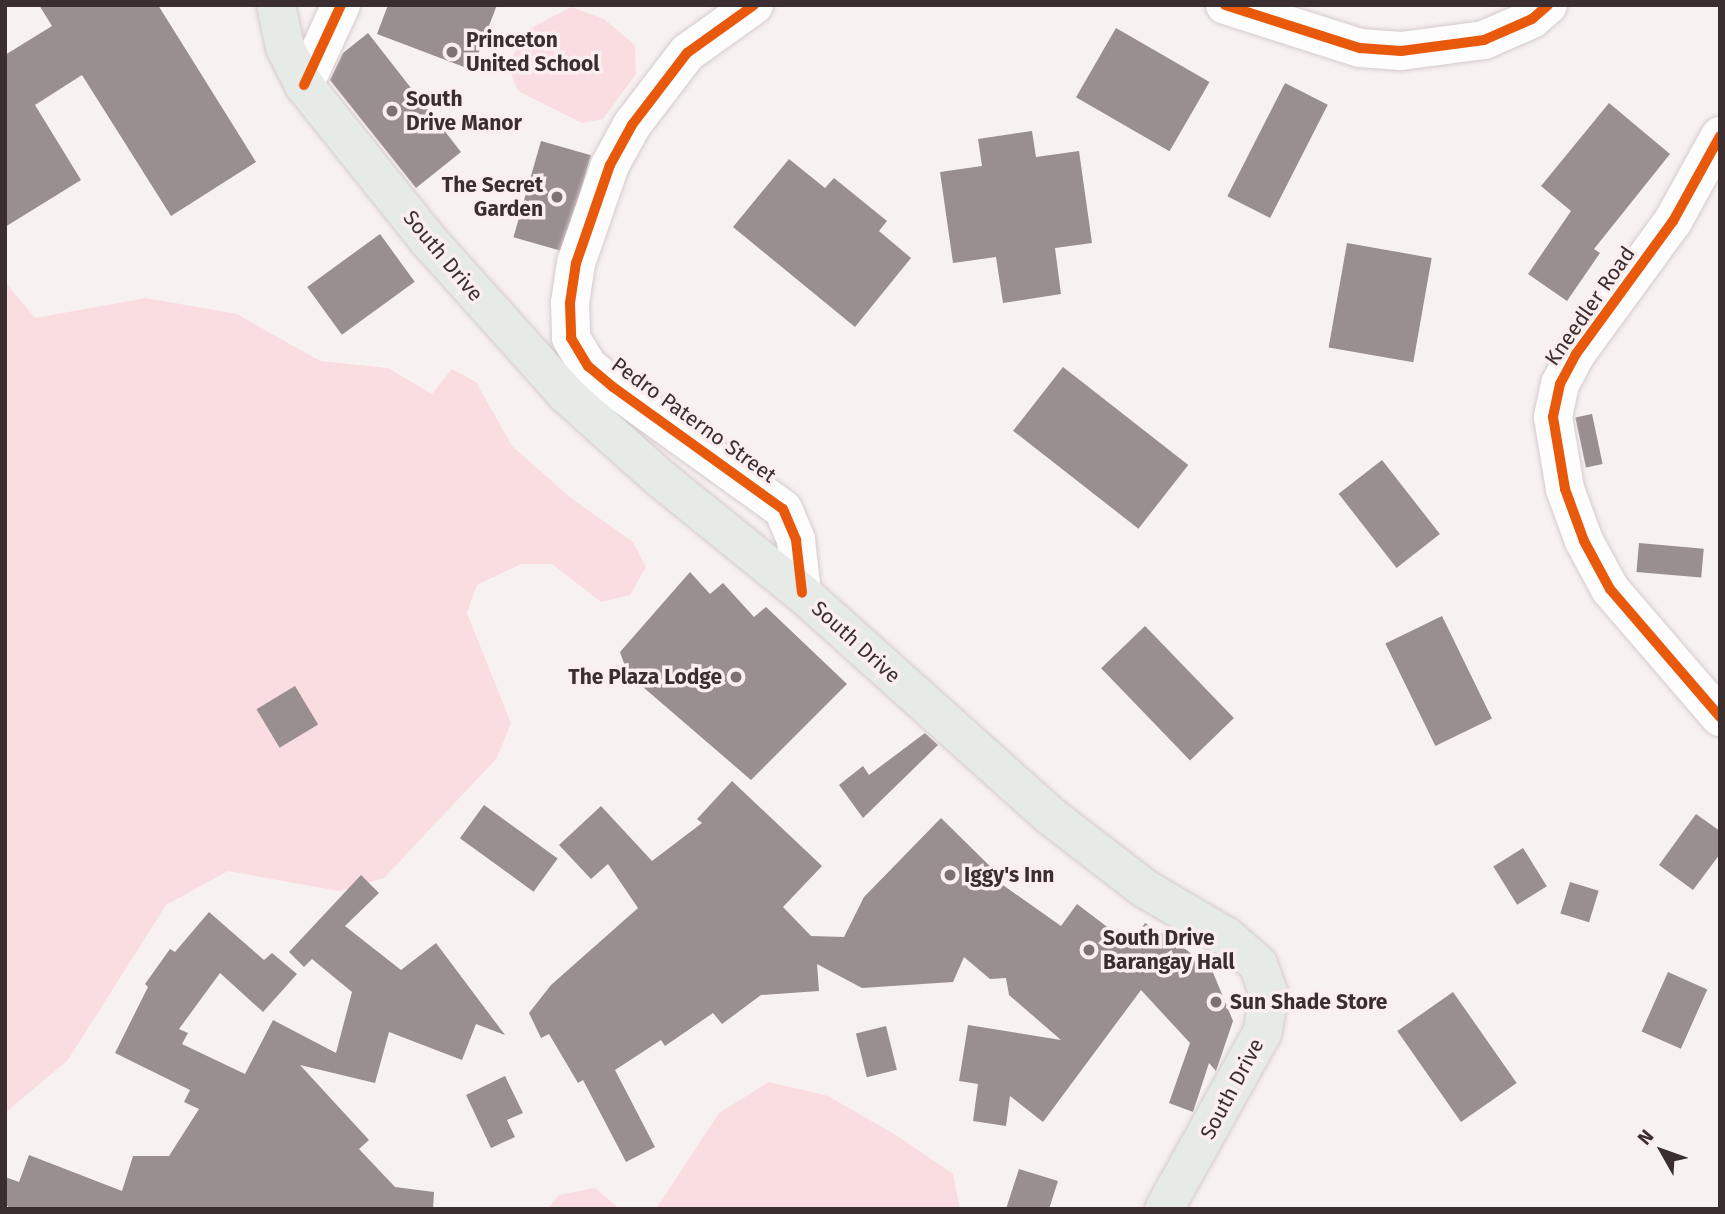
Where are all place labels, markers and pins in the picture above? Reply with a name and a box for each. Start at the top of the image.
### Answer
place label: Princeton United School [466,27,600,77]
marker: Princeton United School [444,44,460,60]
place label: South Drive Manor [406,86,522,136]
marker: South Drive Manor [384,103,400,119]
place label: The Secret Garden [442,172,543,222]
marker: The Secret Garden [549,189,565,205]
place label: The Plaza Lodge [568,664,722,690]
marker: The Plaza Lodge [728,669,744,685]
place label: Iggy's Inn [964,862,1054,888]
marker: Iggy's Inn [942,867,958,883]
place label: South Drive Barangay Hall [1103,925,1235,975]
marker: South Drive Barangay Hall [1081,942,1097,958]
place label: Sun Shade Store [1230,989,1387,1015]
marker: Sun Shade Store [1208,994,1224,1010]

